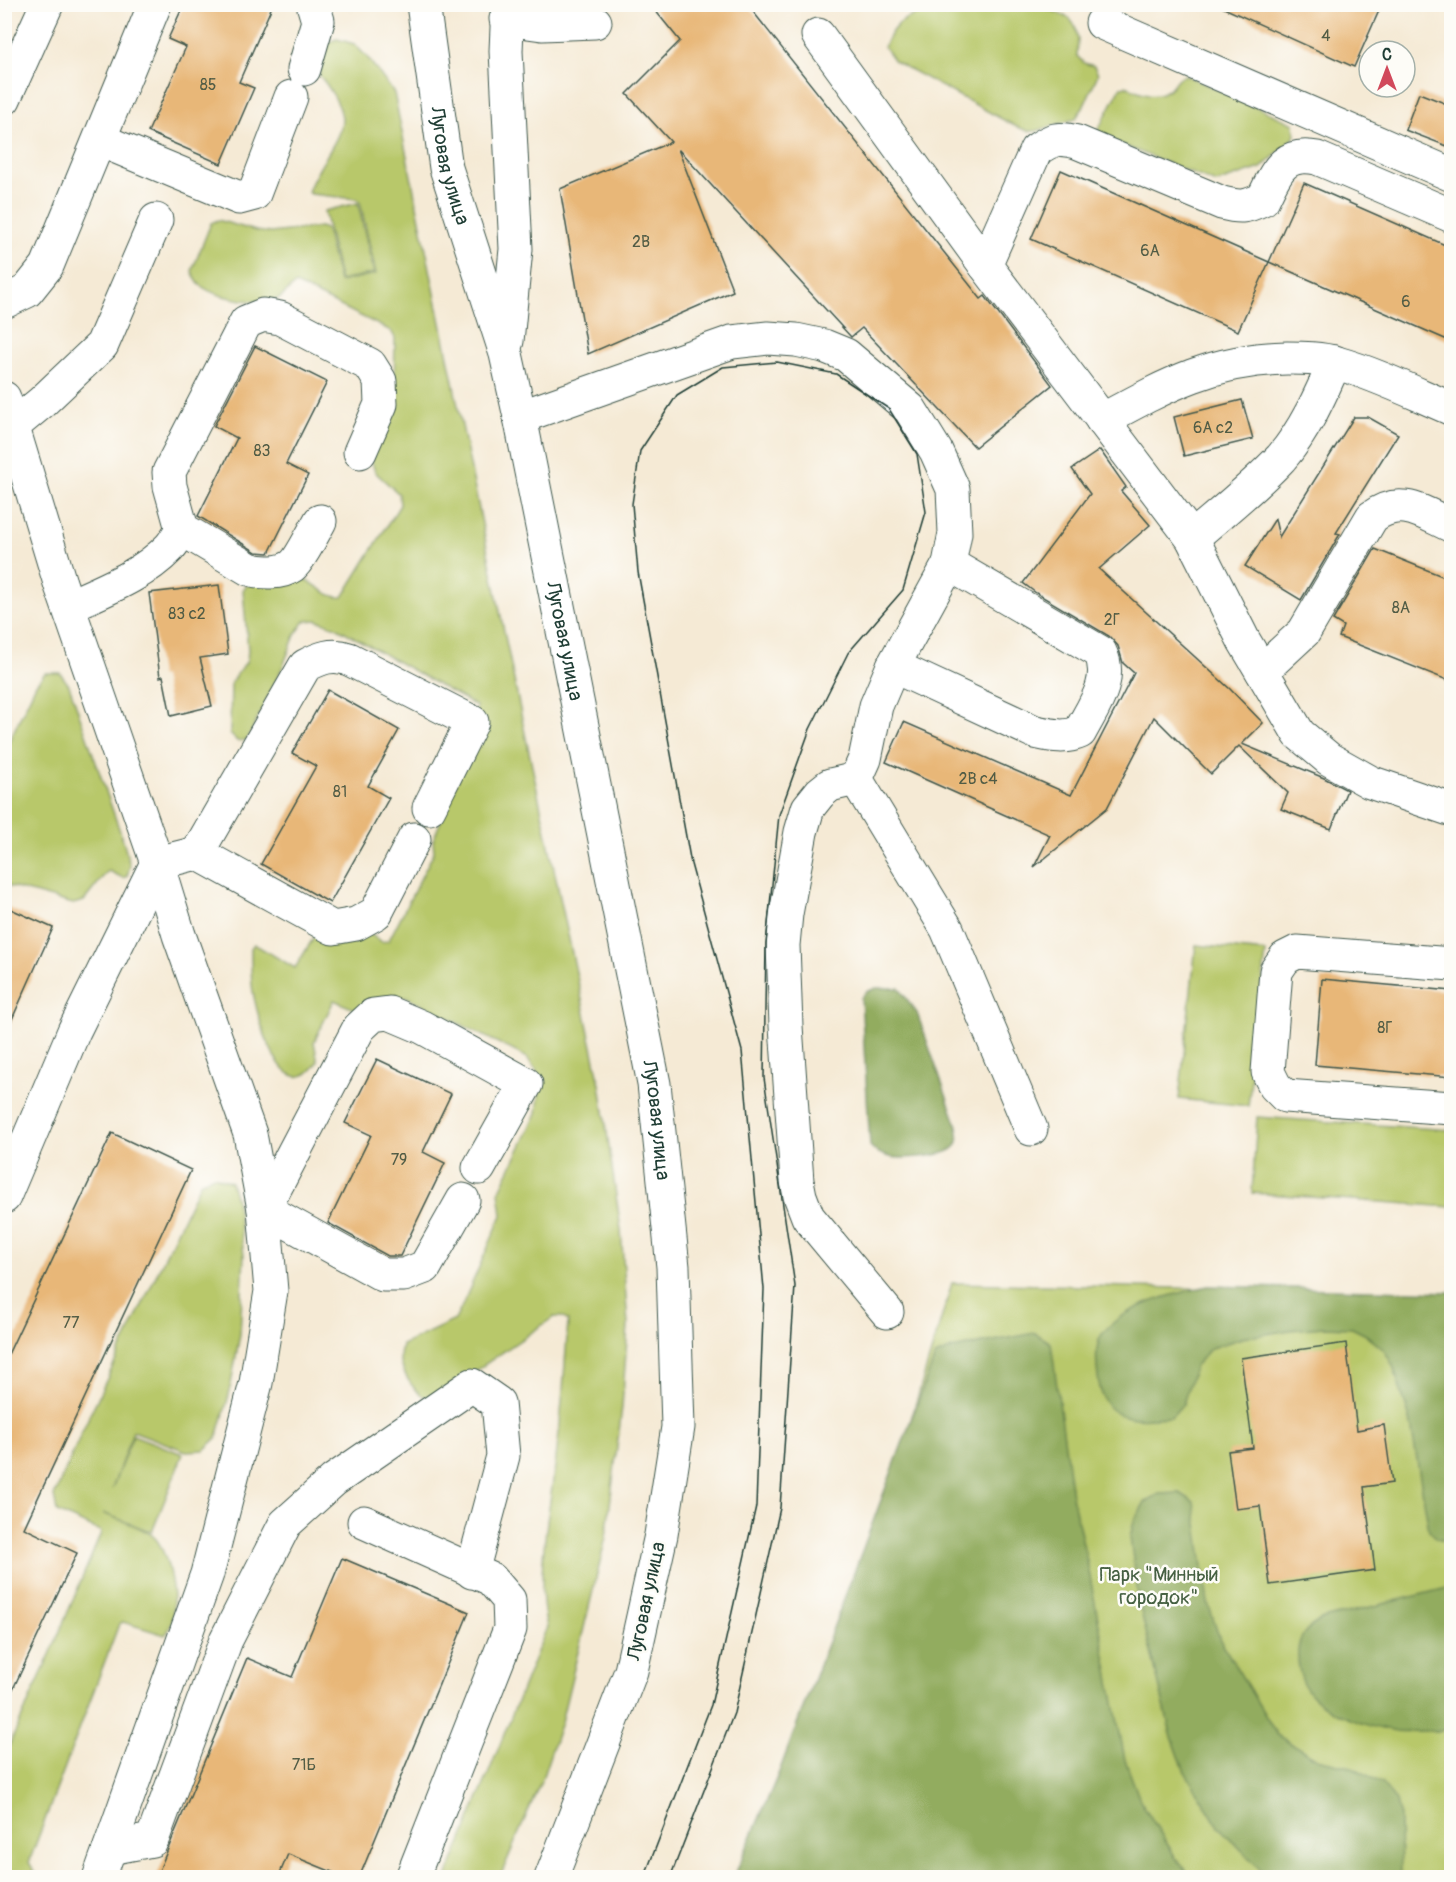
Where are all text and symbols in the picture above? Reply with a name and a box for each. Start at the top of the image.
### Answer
house number: 4 [1321,26,1331,46]
north arrow [1357,39,1417,99]
text: С [1382,45,1392,65]
house number: 85 [200,75,216,95]
street label: Луговая улица [425,104,476,228]
house number: 2В [632,232,650,252]
house number: 6А [1140,241,1160,261]
house number: 6 [1401,292,1411,312]
house number: 6А с2 [1193,418,1233,438]
house number: 83 [254,441,271,461]
street label: Луговая улица [541,578,589,703]
house number: 8А [1392,598,1410,618]
house number: 83 с2 [168,604,206,624]
house number: 2Г [1104,610,1120,630]
house number: 2В с4 [959,769,997,789]
house number: 81 [333,782,347,802]
house number: 8Г [1377,1018,1393,1038]
street label: Луговая улица [637,1057,676,1181]
house number: 79 [391,1150,407,1170]
house number: 77 [63,1313,80,1333]
street label: Луговая улица [621,1539,671,1664]
park label: Парк "Минный городок" [1099,1562,1219,1610]
house number: 71Б [292,1755,316,1775]

